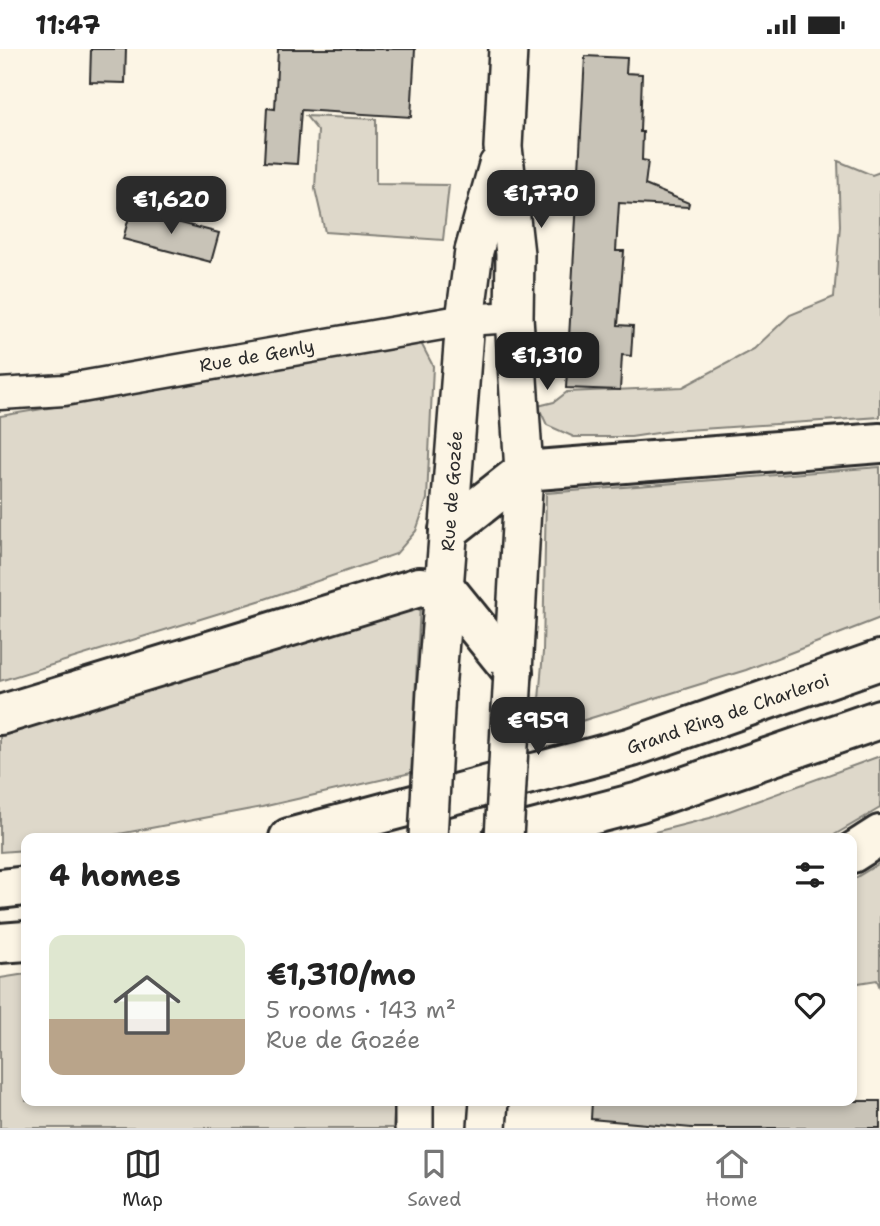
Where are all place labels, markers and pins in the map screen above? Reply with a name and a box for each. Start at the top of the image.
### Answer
pin: €1,770 [484,171,598,230]
pin: €1,620 [114,177,228,236]
pin: €1,310 [490,333,604,392]
pin: €959 [497,697,579,757]

